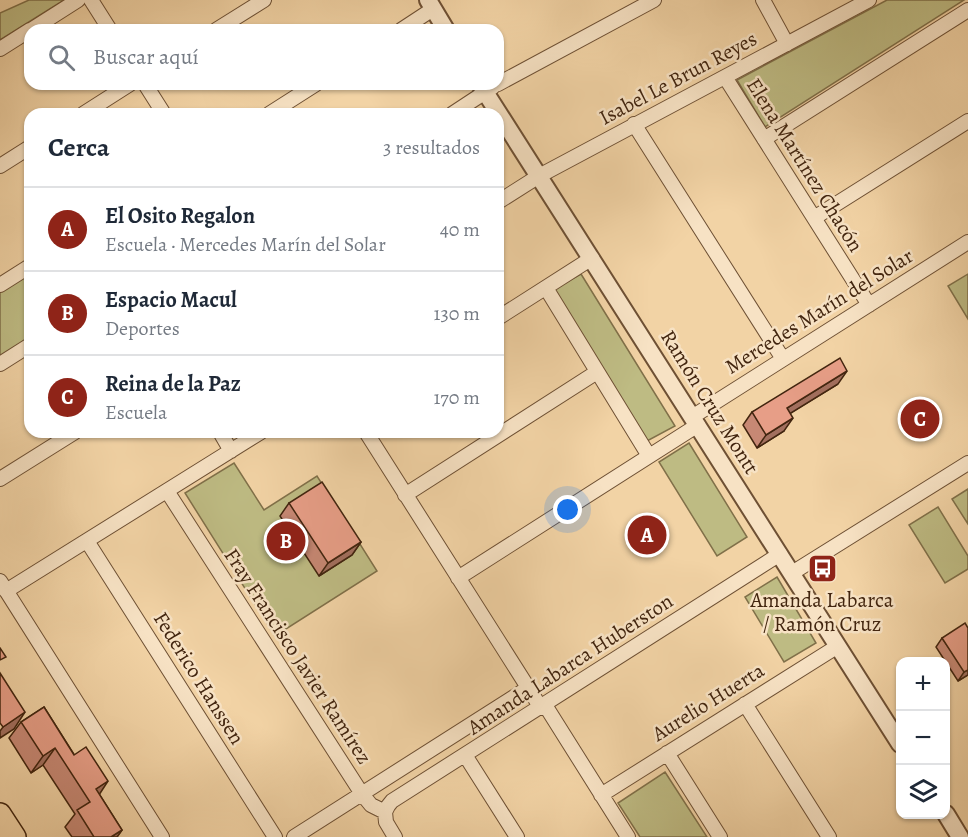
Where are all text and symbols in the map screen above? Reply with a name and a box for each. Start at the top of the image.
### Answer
search box [24,24,504,90]
street label: Isabel Le Brun Reyes [594,25,762,131]
icon: search [45,41,78,74]
text: Buscar aquí [93,42,199,72]
street label: Elena Martínez Chacón [740,73,870,257]
text: Cerca [48,130,110,165]
text: 3 resultados [383,134,480,161]
text: El Osito Regalon [105,201,255,231]
text: A [61,216,74,243]
text: 40 m [440,216,480,243]
text: Escuela · Mercedes Marín del Solar [105,231,386,258]
street label: Mercedes Marín del Solar [720,242,918,380]
text: Espacio Macul [105,285,237,315]
text: B [61,300,74,327]
text: 130 m [434,300,480,327]
text: Deportes [105,315,180,342]
street label: Ramón Cruz Montt [654,325,766,479]
text: Reina de la Paz [105,369,241,399]
text: C [61,384,74,411]
text: 170 m [434,384,480,411]
pin: C [900,396,940,442]
text: Escuela [105,399,167,426]
your location [553,495,582,524]
pin: A [628,512,666,558]
pin: B [266,518,306,564]
street label: Fray Francisco Javier Ramírez [218,543,378,769]
bus stop icon: Amanda Labarca / Ramón Cruz [806,553,838,585]
place label: Amanda Labarca / Ramón Cruz [749,586,894,638]
street label: Amanda Labarca Huberston [461,587,678,742]
street label: Federico Hanssen [147,606,251,750]
street label: Aurelio Huerta [646,656,770,748]
map controls [896,657,950,819]
button: + [896,657,950,711]
button: − [896,711,950,765]
button: layers [896,765,950,819]

